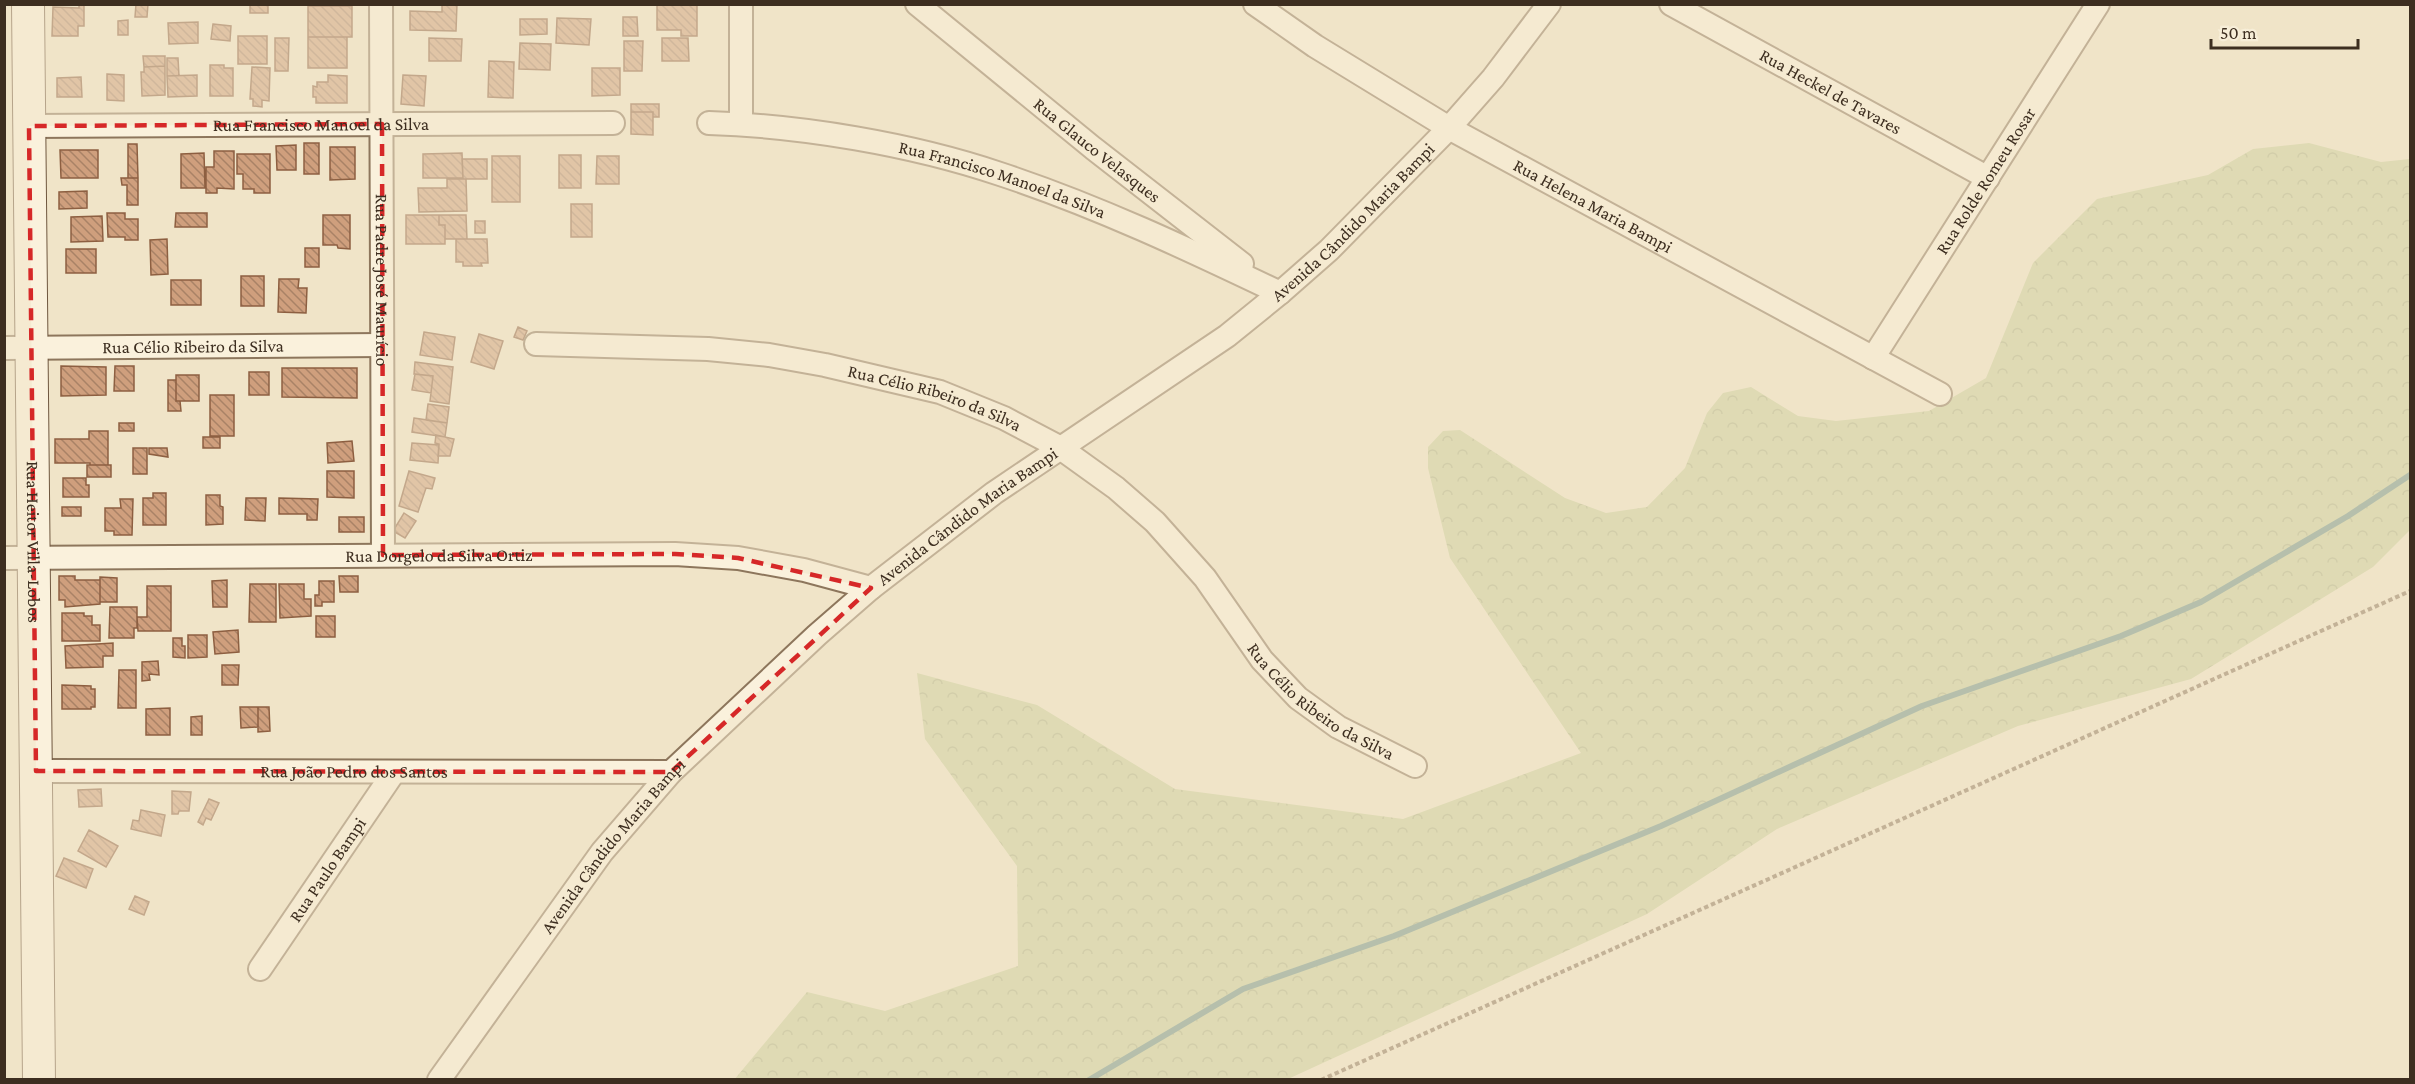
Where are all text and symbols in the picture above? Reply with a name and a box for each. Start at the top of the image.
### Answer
scale bar [2211,12,2358,50]
text: 50 m [2220,23,2257,43]
street label: Rua Heckel de Tavares [1756,45,1905,138]
street label: Rua Glauco Velasques [1030,94,1164,207]
street label: Rua Rolde Romeu Rosar [1932,103,2040,258]
street label: Rua Francisco Manoel da Silva [213,114,429,135]
street label: Rua Francisco Manoel da Silva [897,137,1109,222]
street label: Avenida Cândido Maria Bampi [1268,139,1439,306]
street label: Rua Helena Maria Bampi [1510,155,1676,257]
street label: Rua Padre José Maurício [372,194,392,366]
street label: Rua Célio Ribeiro da Silva [102,336,284,357]
street label: Rua Célio Ribeiro da Silva [846,361,1025,435]
street label: Avenida Cândido Maria Bampi [873,443,1061,589]
street label: Rua Heitor Villa-Lobos [23,461,44,623]
street label: Rua Dorgelo da Silva Ortiz [345,545,533,566]
street label: Rua Célio Ribeiro da Silva [1243,639,1397,764]
street label: Avenida Cândido Maria Bampi [537,754,689,937]
street label: Rua João Pedro dos Santos [260,761,448,782]
street label: Rua Paulo Bampi [285,814,370,926]

